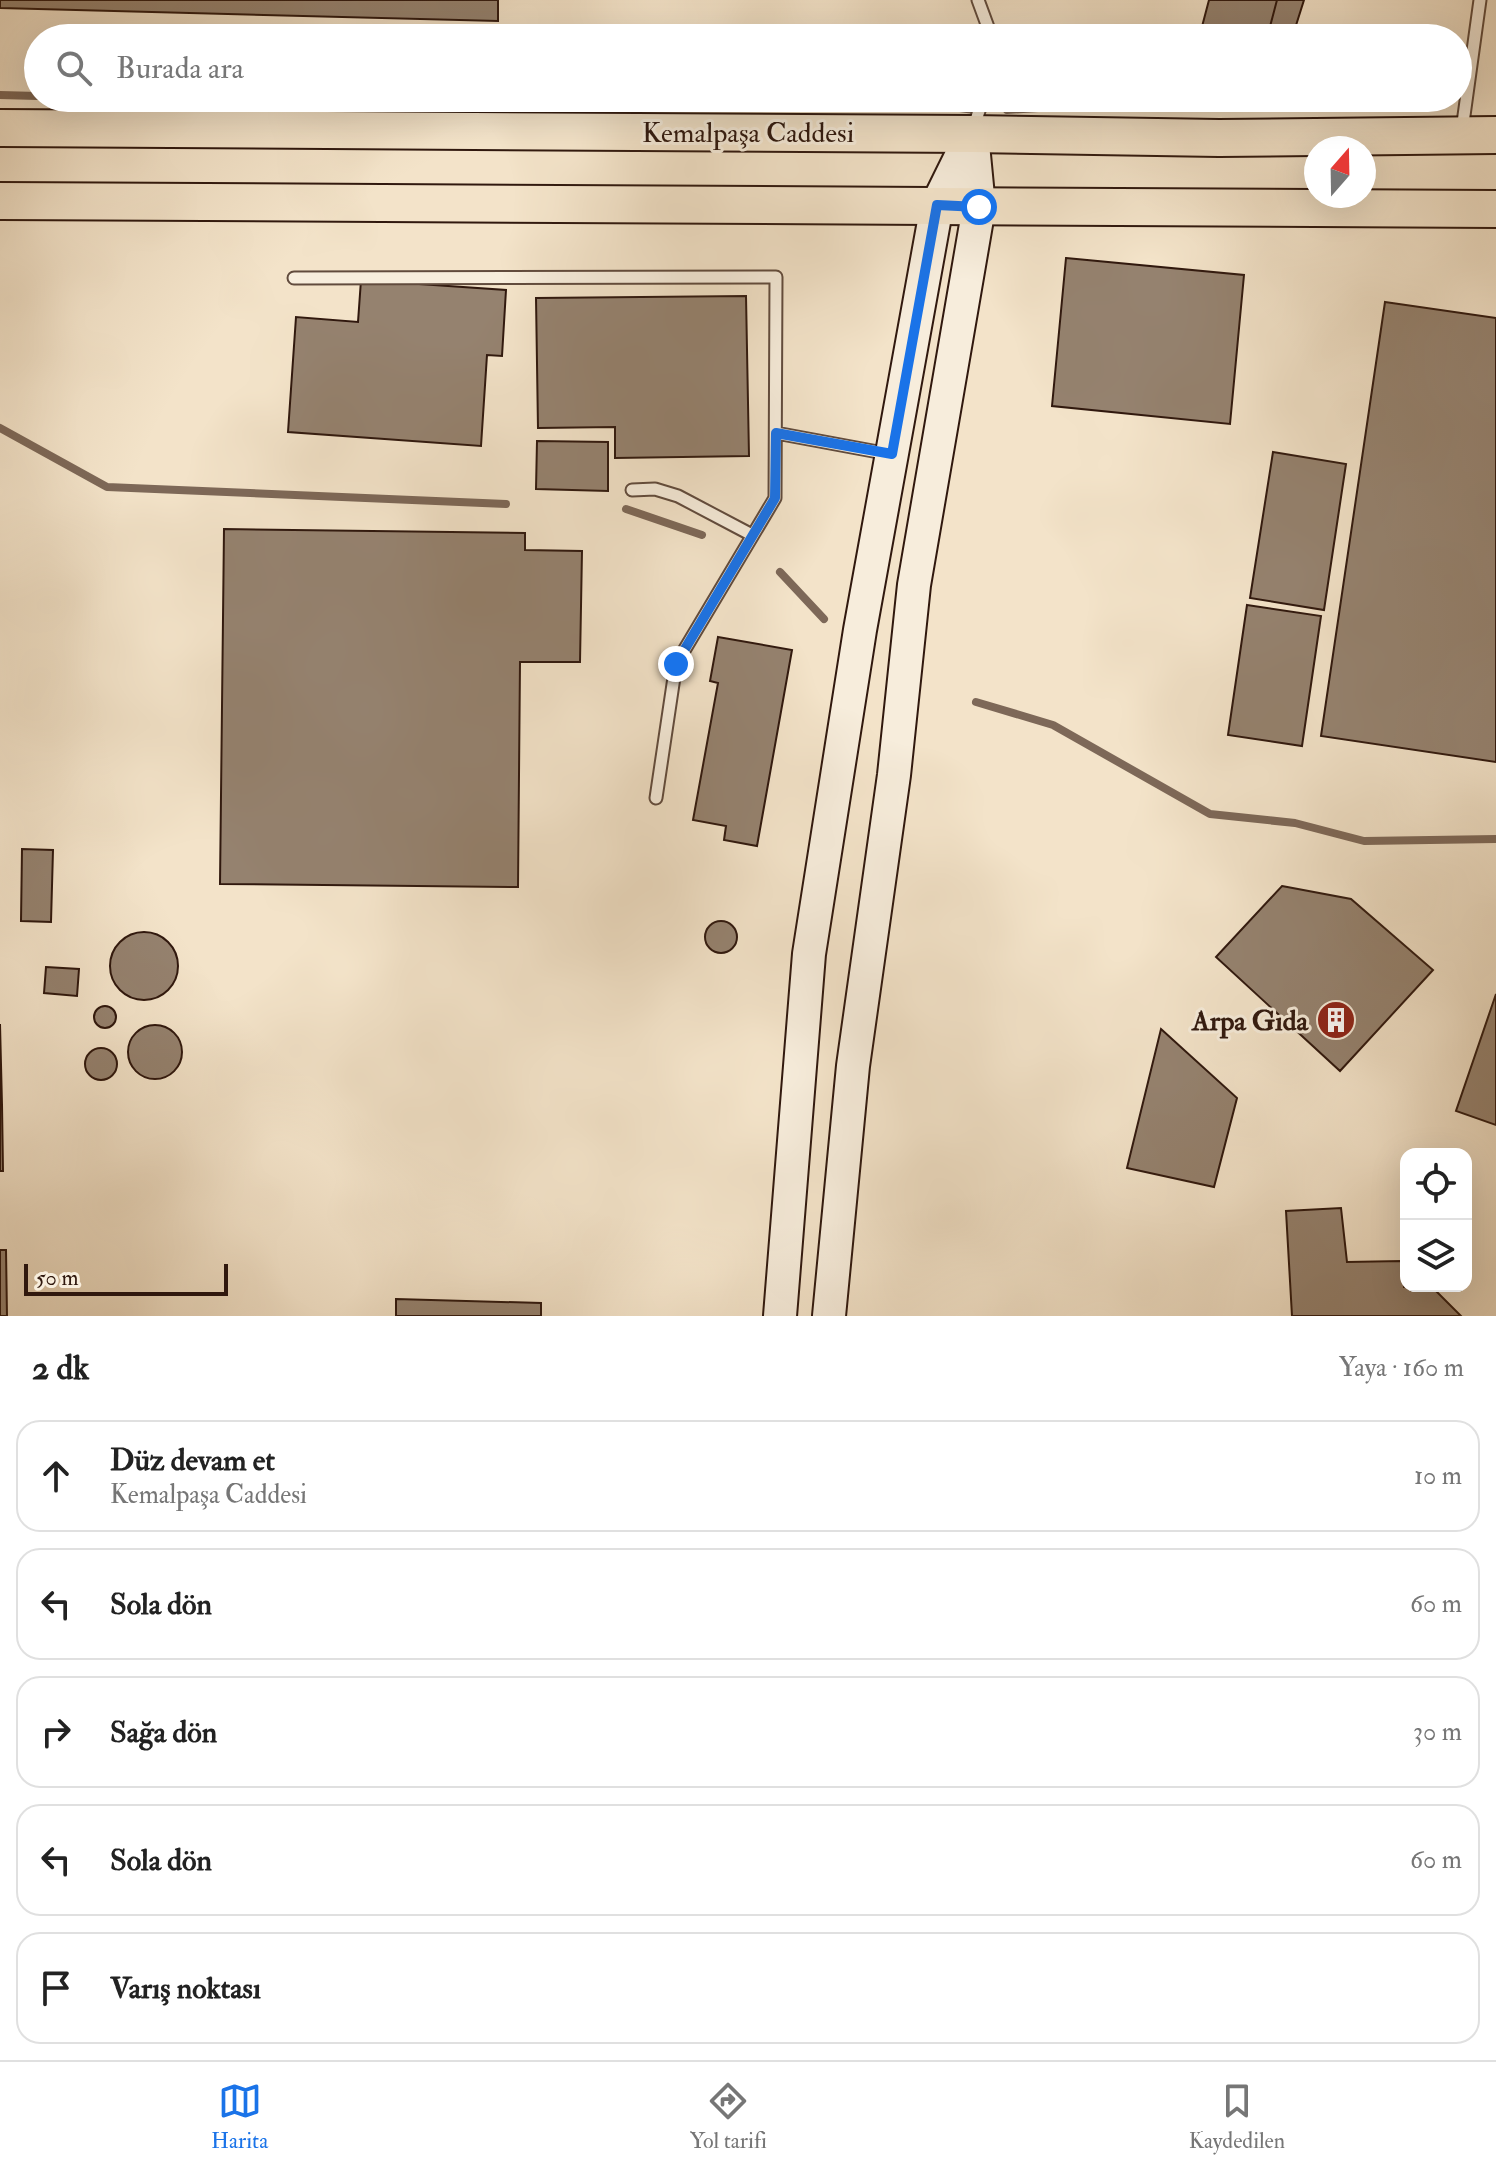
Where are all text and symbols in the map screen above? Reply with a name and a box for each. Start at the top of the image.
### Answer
search box [24,24,1472,112]
icon: search [52,46,96,90]
text: Burada ara [116,50,244,87]
street label: Kemalpaşa Caddesi [642,116,854,151]
north arrow [1304,136,1376,208]
route start [961,189,997,225]
route end [658,646,694,682]
building icon: Arpa Gıda [1315,999,1357,1041]
place label: Arpa Gıda [1191,1004,1309,1039]
map controls [1400,1148,1472,1292]
button: locate [1400,1148,1472,1220]
button: layers [1400,1220,1472,1292]
scale bar [24,1260,228,1296]
text: 50 m [36,1264,78,1292]
text: 2 dk [32,1347,89,1390]
text: Yaya · 160 m [1339,1352,1464,1384]
text: Düz devam et [110,1442,275,1479]
icon: ahead [34,1454,78,1498]
text: 10 m [1414,1460,1462,1492]
text: Kemalpaşa Caddesi [110,1479,307,1511]
icon: left [34,1582,78,1626]
text: Sola dön [110,1586,212,1623]
text: 60 m [1410,1588,1462,1620]
icon: right [34,1710,78,1754]
text: Sağa dön [110,1714,217,1751]
text: 30 m [1413,1716,1462,1748]
icon: left [34,1838,78,1882]
text: Sola dön [110,1842,212,1879]
text: 60 m [1410,1844,1462,1876]
icon: arrive [34,1966,78,2010]
text: Varış noktası [110,1970,261,2007]
tab: Harita [211,2079,268,2155]
tab: Yol tarifi [690,2079,767,2155]
tab: Kaydedilen [1189,2079,1285,2155]

